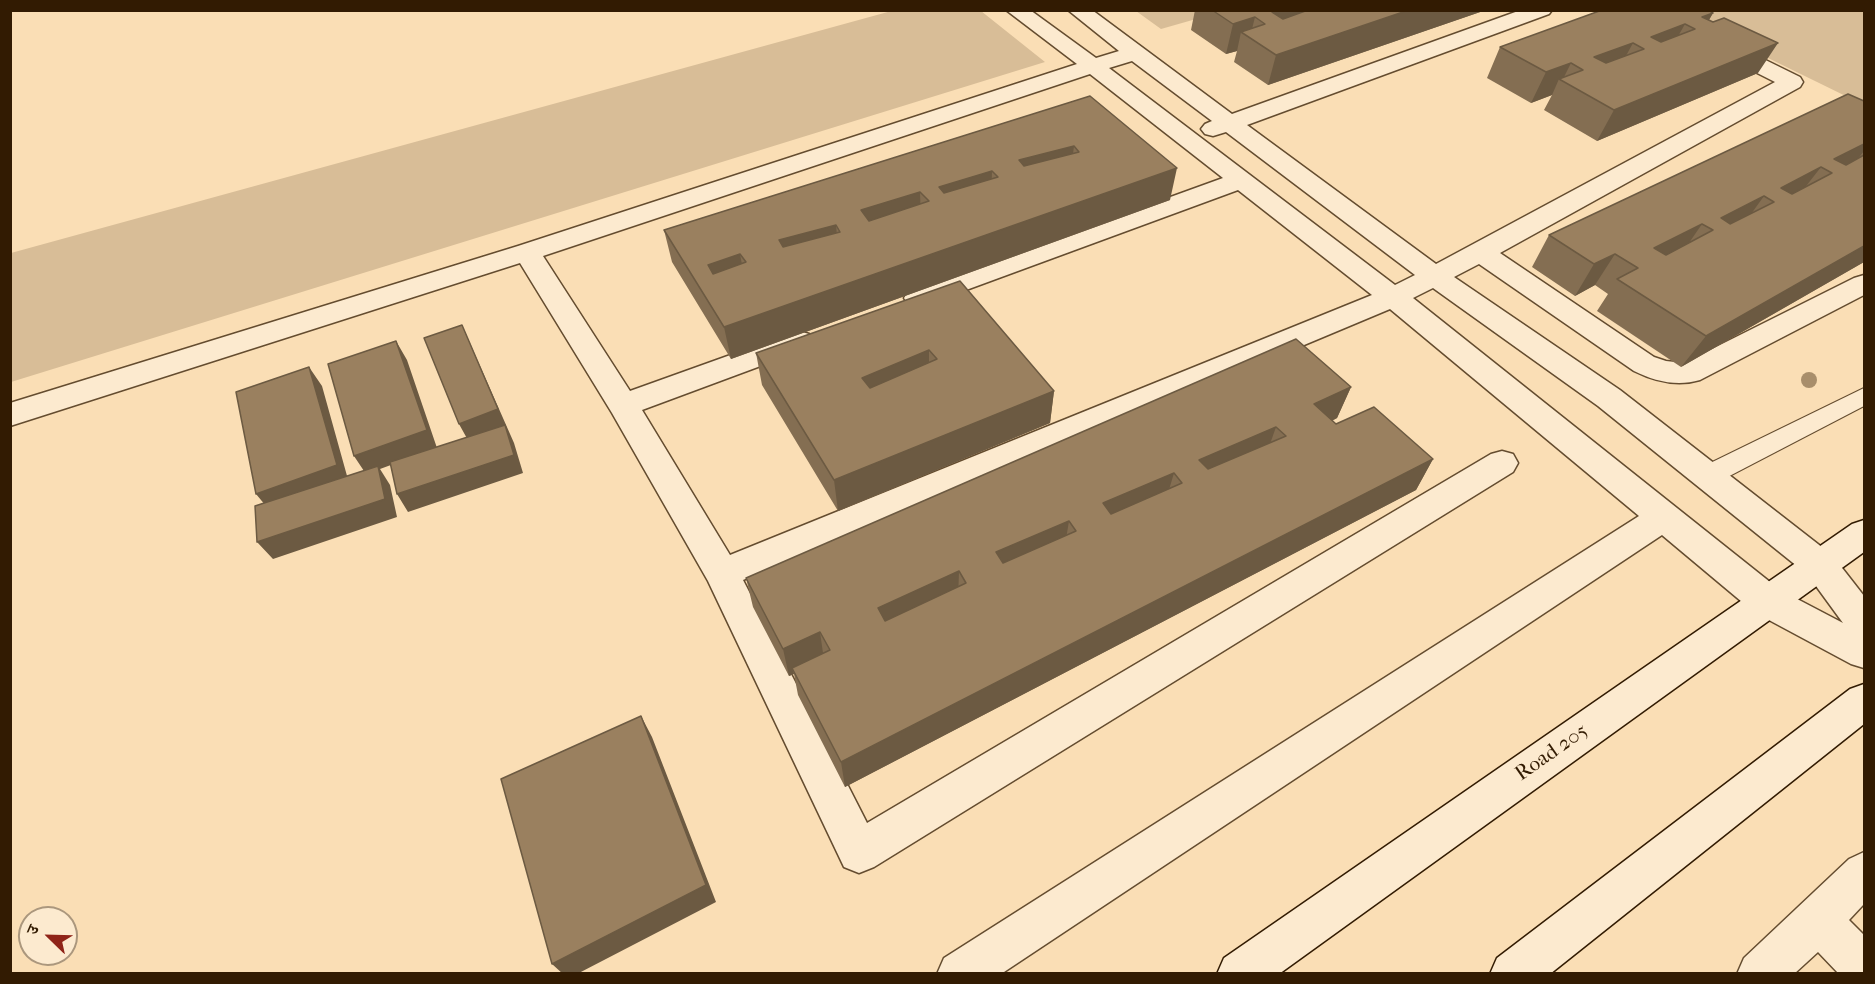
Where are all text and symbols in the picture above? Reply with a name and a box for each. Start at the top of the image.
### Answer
street label: Road 205 [1511,719,1593,787]
north arrow [18,906,78,966]
text: उ [22,922,43,937]

